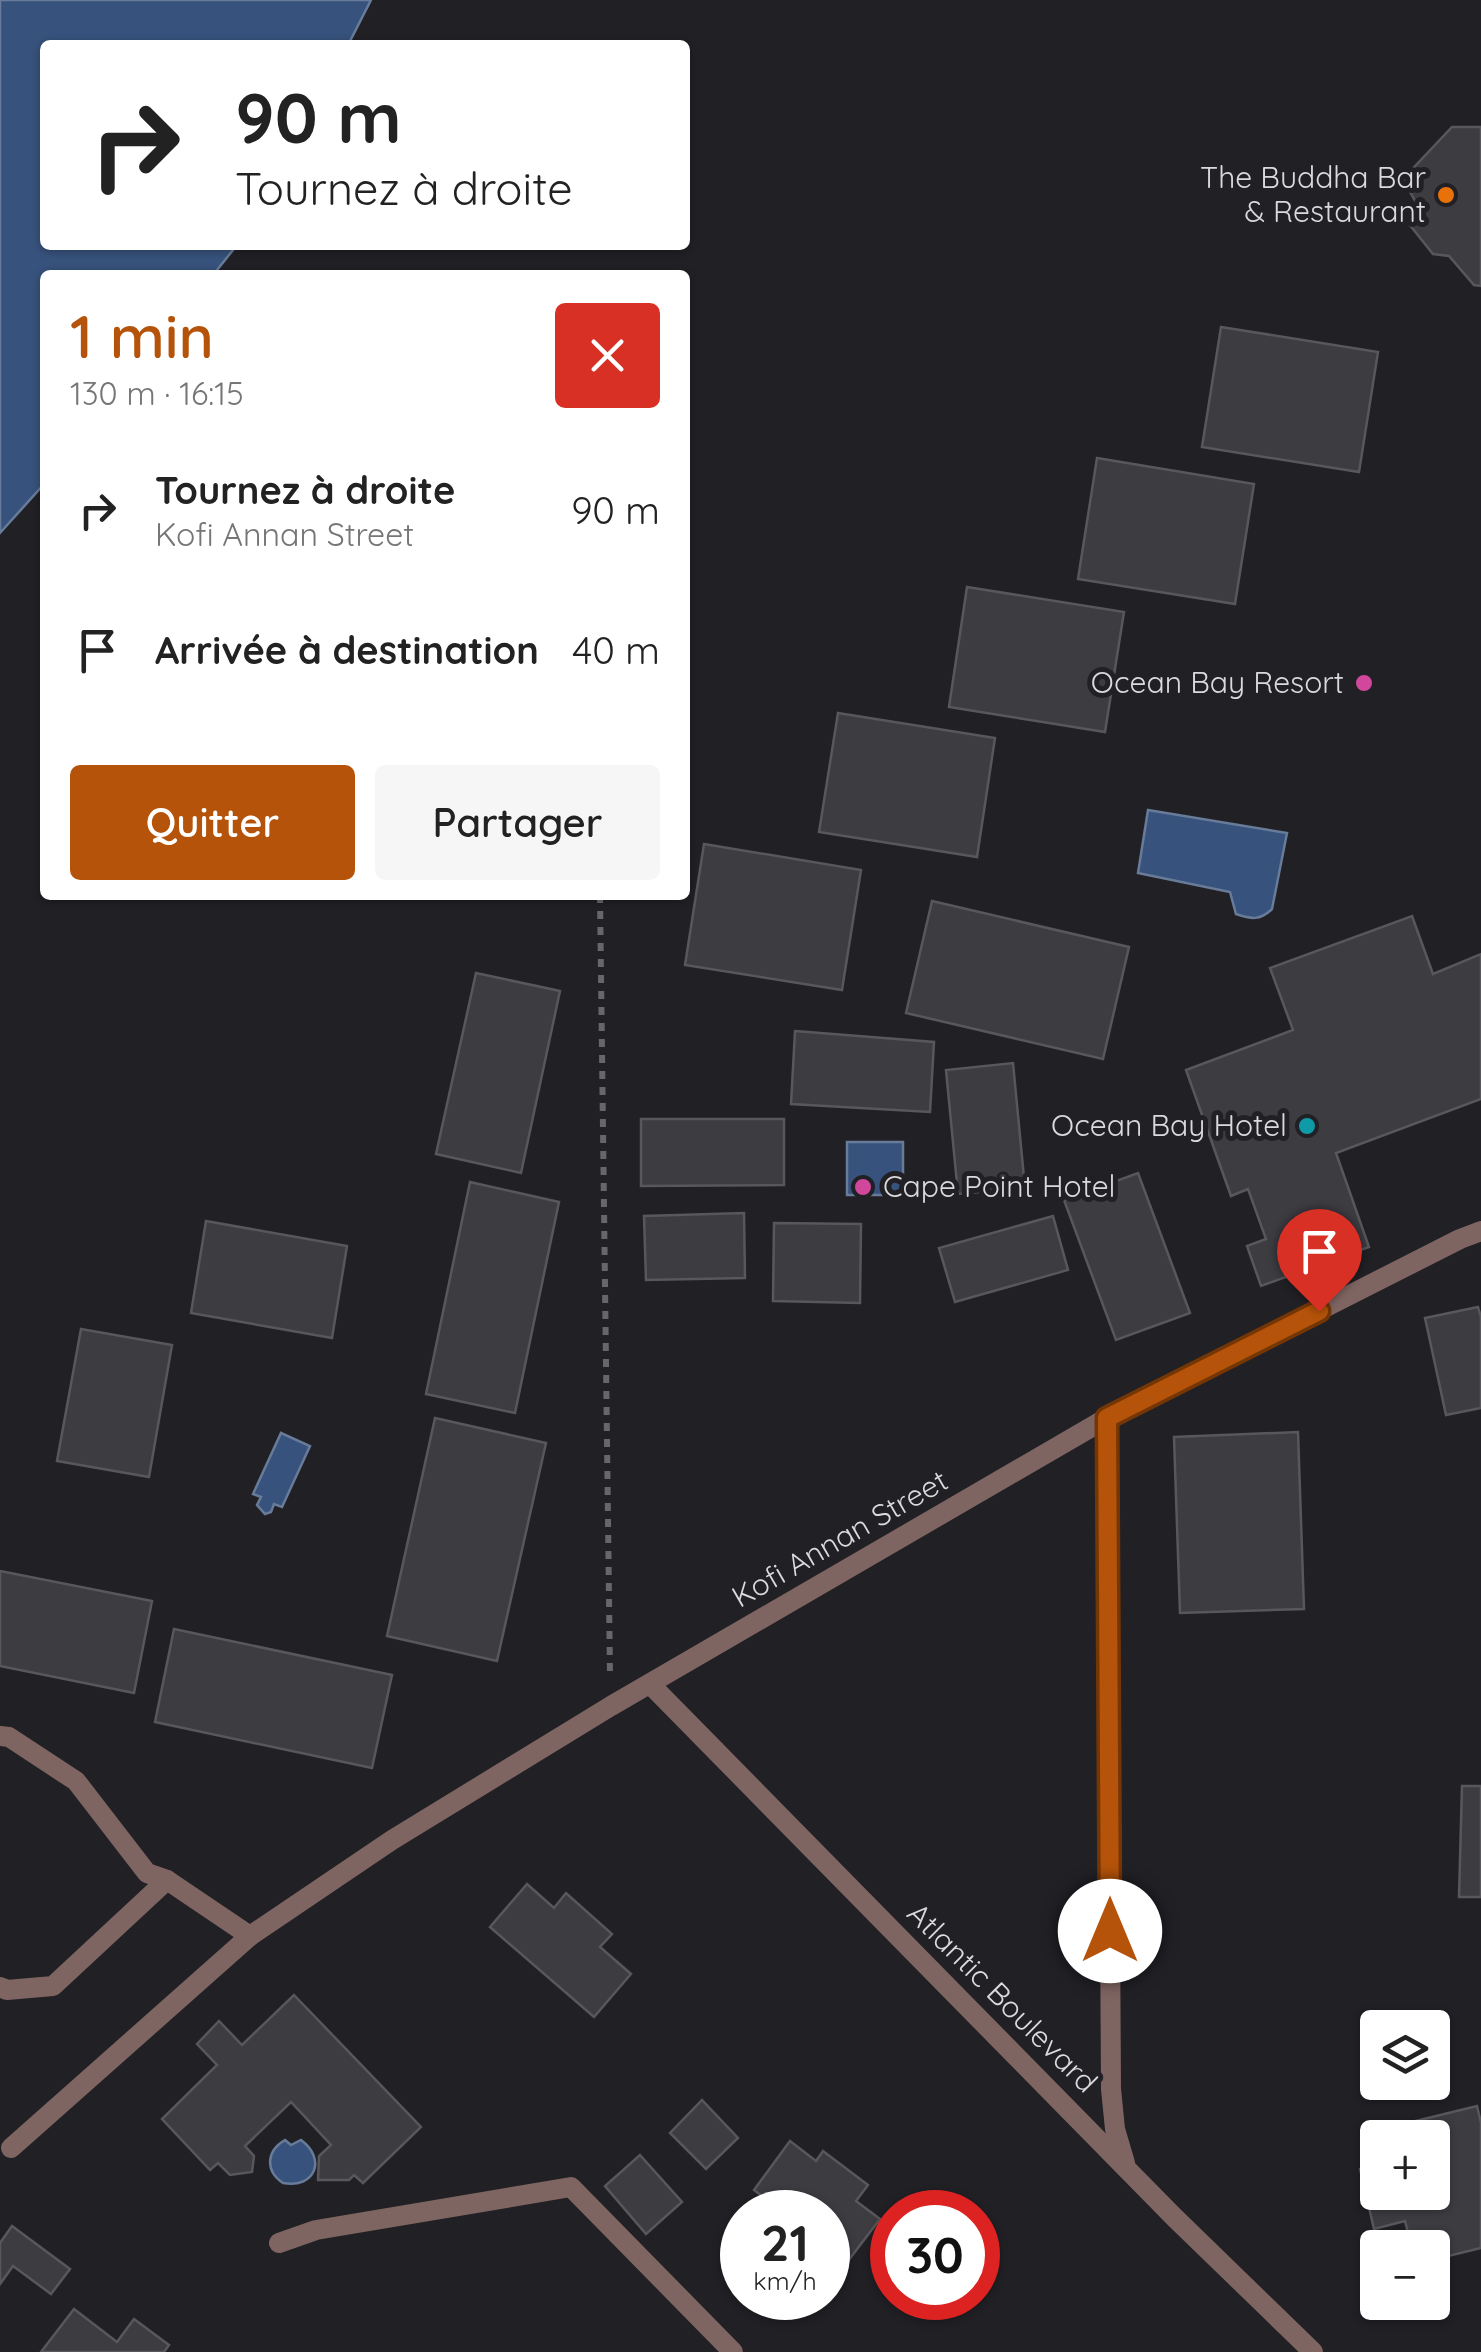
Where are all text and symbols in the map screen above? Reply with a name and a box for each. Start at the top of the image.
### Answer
text: 90 m [235,73,402,161]
icon: right [70,80,200,210]
place label: The Buddha Bar & Restaurant [1200,158,1426,230]
text: Tournez à droite [235,160,573,216]
marker: The Buddha Bar & Restaurant [1435,184,1457,206]
text: 1 min [70,298,214,373]
button: close [555,303,660,408]
text: 130 m · 16:15 [70,373,244,413]
text: Tournez à droite [155,466,455,514]
icon: right [70,483,125,538]
text: 90 m [571,486,660,534]
text: Kofi Annan Street [155,514,414,554]
icon: arrive [70,623,125,678]
text: Arrivée à destination [155,626,539,674]
text: 40 m [572,626,660,674]
place label: Ocean Bay Resort [1091,663,1344,701]
marker: Ocean Bay Resort [1353,672,1375,694]
button: Quitter [70,765,355,880]
button: Partager [375,765,660,880]
place label: Ocean Bay Hotel [1051,1106,1287,1144]
marker: Ocean Bay Hotel [1296,1115,1318,1137]
place label: Cape Point Hotel [883,1167,1116,1205]
marker: Cape Point Hotel [852,1176,874,1198]
pin [1277,1209,1362,1312]
icon: arrive [1292,1224,1347,1279]
street label: Kofi Annan Street [725,1461,954,1615]
position arrow [1058,1879,1162,1983]
street label: Atlantic Boulevard [900,1894,1106,2100]
map controls [1360,2010,1450,2320]
button: layers [1360,2010,1450,2100]
button: + [1360,2120,1450,2210]
speed limit sign: 30 [870,2190,1000,2320]
text: 21 [761,2211,809,2274]
button: − [1360,2230,1450,2320]
text: km/h [753,2265,817,2296]

